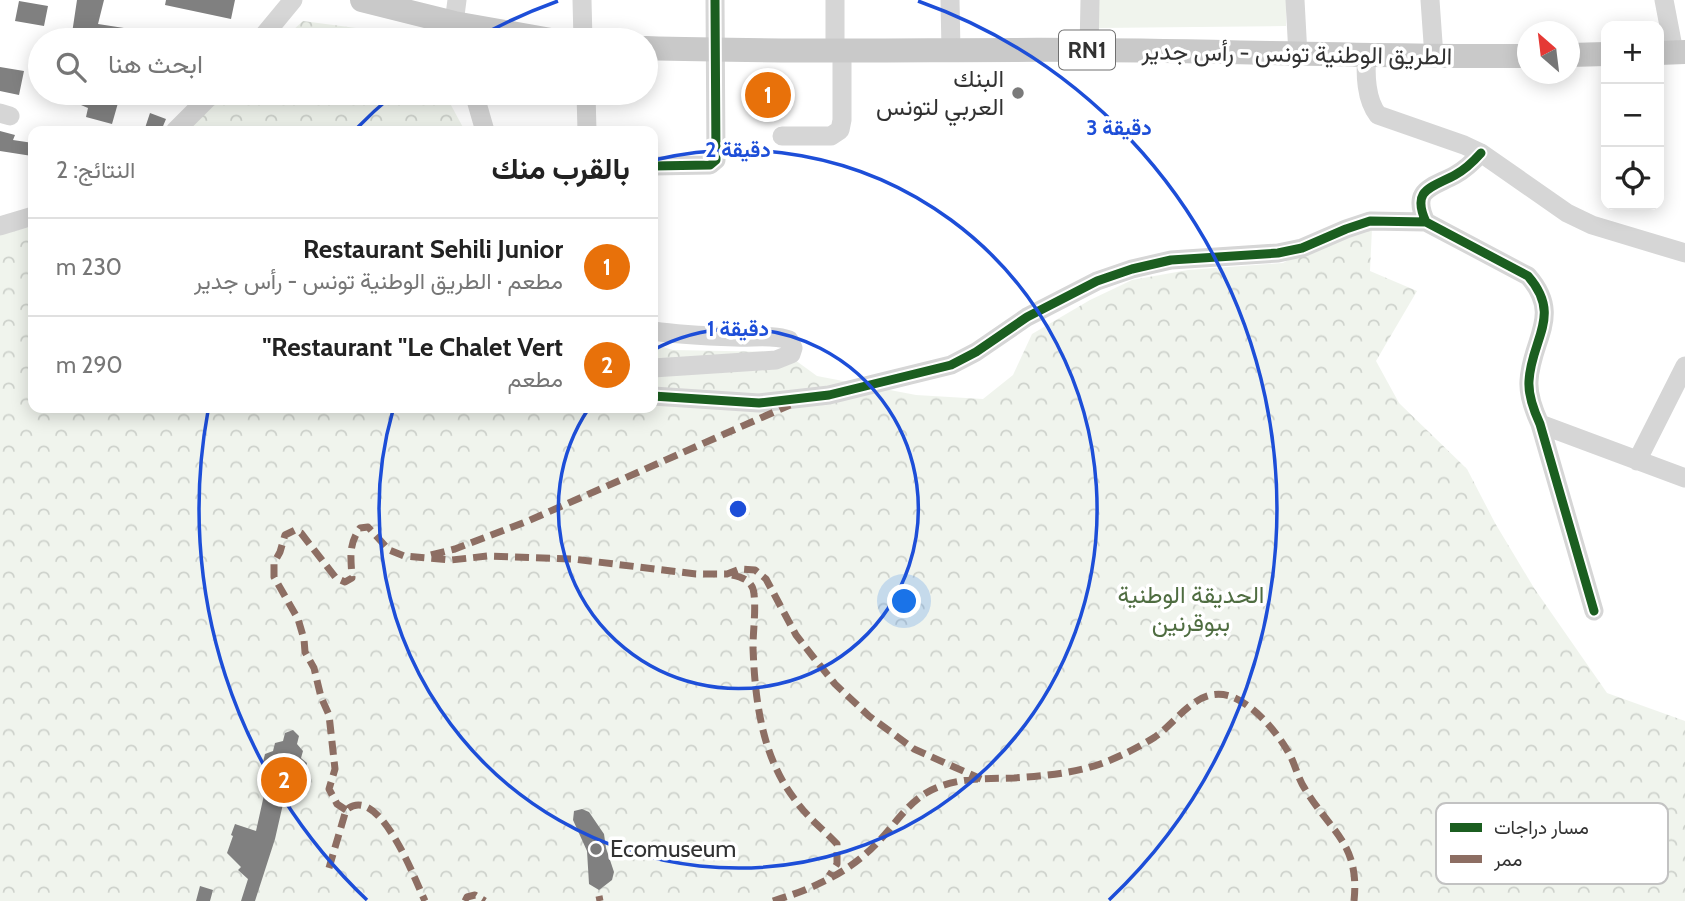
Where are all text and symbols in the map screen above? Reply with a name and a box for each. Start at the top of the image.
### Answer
north arrow [1517,21,1580,84]
map controls [1601,21,1664,210]
button: + [1601,21,1664,84]
search box [28,28,658,105]
road number: RN1 [1059,31,1115,70]
street label: الطريق الوطنية تونس - رأس جدير [1140,36,1453,72]
icon: search [52,48,90,86]
text: ابحث هنا [108,48,203,80]
place label: البنك العربي لتونس [876,64,1004,126]
pin: 1 [745,69,791,121]
button: − [1601,84,1664,147]
marker: البنك العربي لتونس [1010,85,1026,101]
text: 3 دقيقة [1086,115,1152,140]
text: 2 دقيقة [705,137,771,162]
button: locate [1601,147,1664,210]
text: بالقرب منك [492,150,630,187]
text: النتائج: 2 [56,156,135,184]
text: Restaurant Sehili Junior [303,233,563,265]
text: 230 m [56,253,122,281]
text: 1 [603,253,611,281]
text: مطعم · الطريق الوطنية تونس - رأس جدير [194,267,563,295]
text: 1 دقيقة [707,316,769,341]
text: Restaurant "Le Chalet Vert" [262,331,563,363]
text: 290 m [56,351,123,379]
text: 2 [601,351,613,379]
text: مطعم [507,365,563,393]
centre of rings [726,497,750,521]
park label: الحديقة الوطنية ببوقرنين [1118,580,1264,638]
your location [887,584,921,618]
pin: 2 [261,754,307,806]
legend [1436,803,1668,884]
text: مسار دراجات [1494,816,1589,839]
place label: Ecomuseum [610,834,736,863]
marker: Ecomuseum [588,841,604,857]
text: ممر [1493,848,1522,871]

